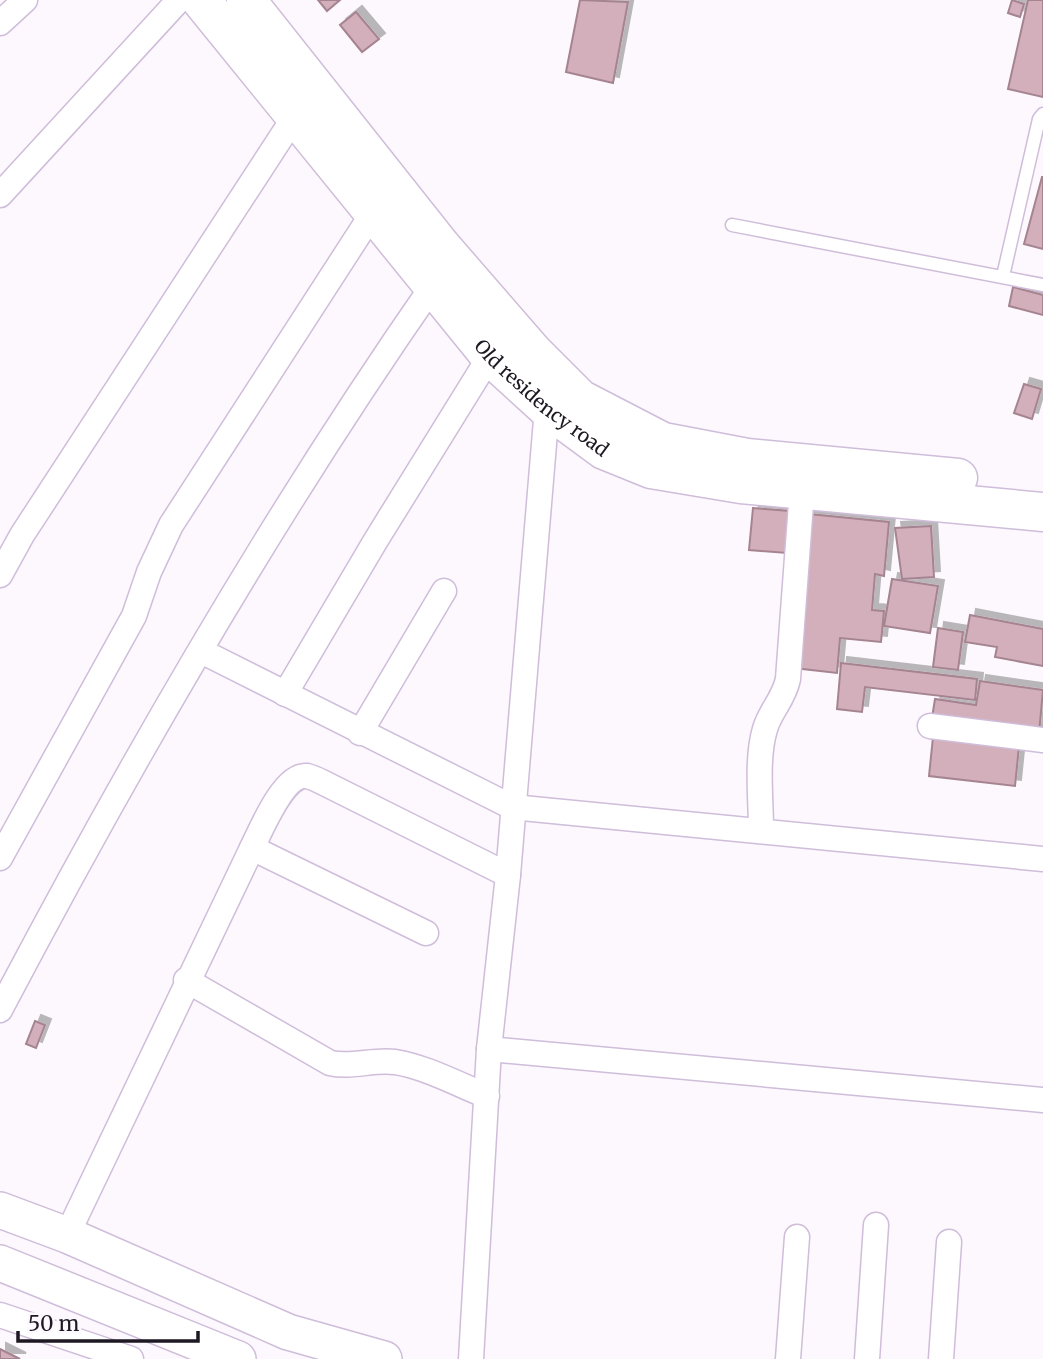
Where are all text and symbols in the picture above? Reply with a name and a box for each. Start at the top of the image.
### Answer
street label: Old residency road [469,334,614,462]
scale bar [18,1300,198,1344]
text: 50 m [28,1310,79,1337]

